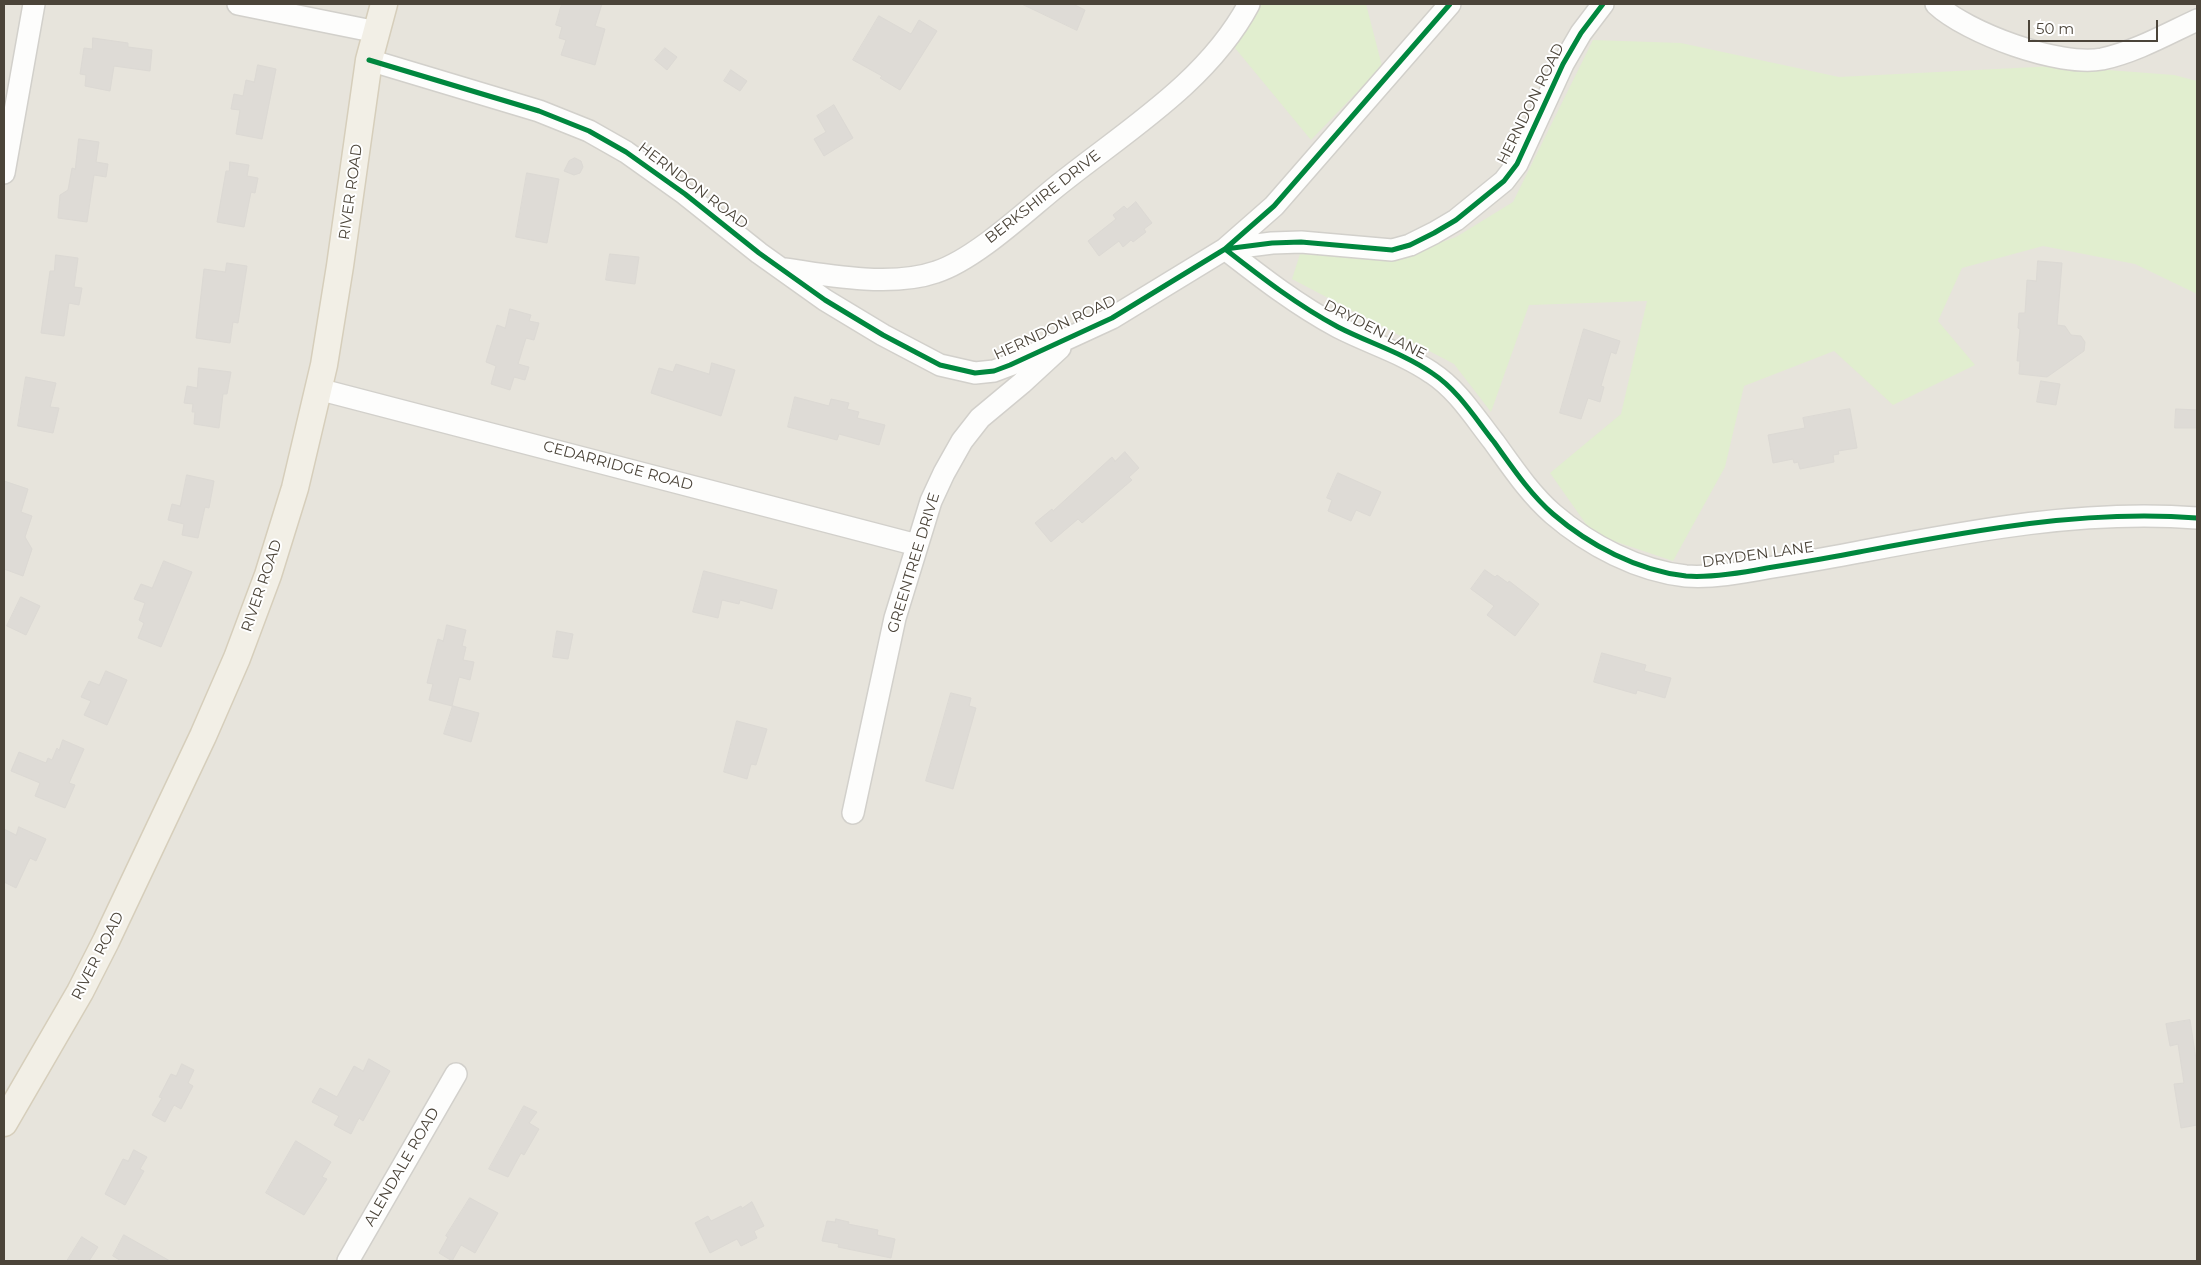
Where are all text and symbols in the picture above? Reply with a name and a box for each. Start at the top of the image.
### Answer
scale bar [2031,10,2161,42]
text: 50 m [2036,19,2074,38]
street label: HERNDON ROAD [1494,40,1568,168]
street label: HERNDON ROAD [635,139,751,233]
street label: RIVER ROAD [335,143,367,241]
street label: BERKSHIRE DRIVE [982,146,1104,248]
street label: HERNDON ROAD [991,292,1119,364]
street label: DRYDEN LANE [1321,296,1429,364]
street label: CEDARRIDGE ROAD [541,437,695,495]
street label: GREENTREE DRIVE [884,491,944,635]
street label: RIVER ROAD [238,537,286,635]
street label: DRYDEN LANE [1701,538,1815,572]
street label: RIVER ROAD [68,909,128,1003]
street label: ALENDALE ROAD [361,1104,443,1230]

